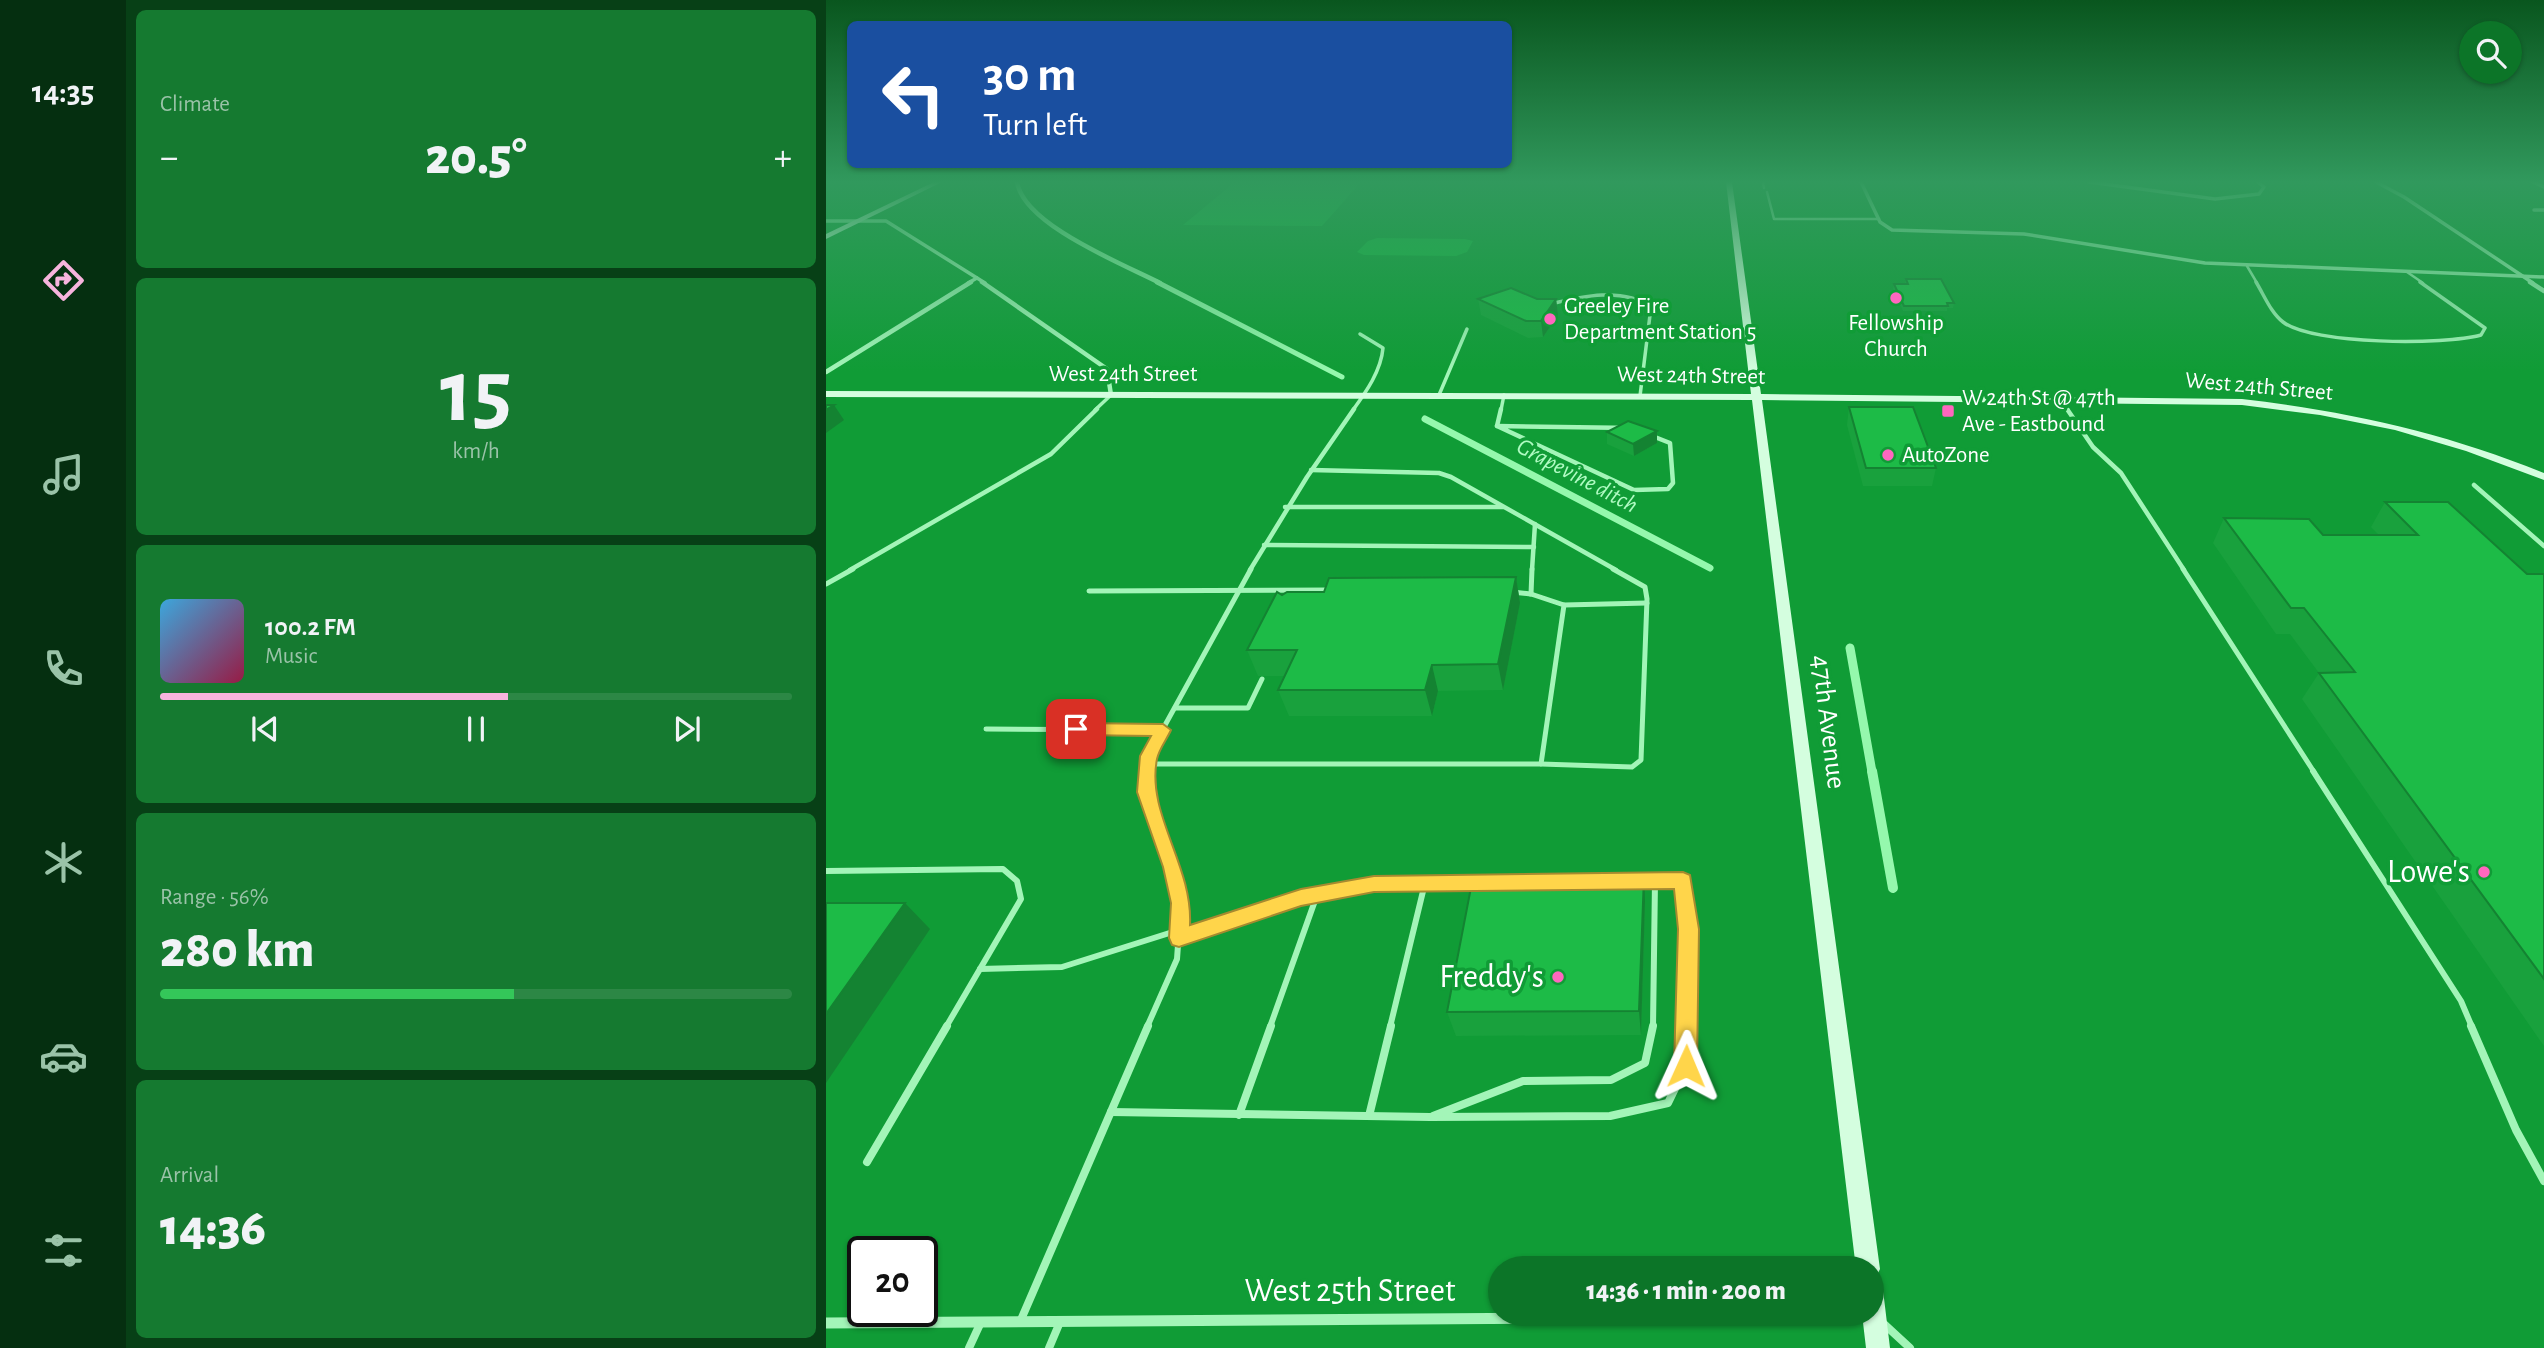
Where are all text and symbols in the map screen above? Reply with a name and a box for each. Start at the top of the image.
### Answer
map controls [2459,21,2522,84]
button: search [2459,21,2522,84]
icon: left [868,49,959,140]
text: 30 m [983,51,1077,100]
text: 14:35 [32,76,94,108]
text: Climate [160,93,230,116]
text: Turn left [983,109,1087,141]
text: 20.5° [425,131,527,183]
text: − [160,139,178,177]
text: + [774,139,792,177]
icon: directions [39,256,88,305]
marker: Fellowship Church [1888,290,1904,306]
place label: Greeley Fire Department Station 5 [1564,295,1756,344]
marker: Greeley Fire Department Station 5 [1542,311,1558,327]
place label: Fellowship Church [1848,312,1944,361]
text: 15 [440,347,512,438]
street label: West 24th Street [1049,363,1198,386]
street label: West 24th Street [1617,363,1766,389]
street label: West 24th Street [2184,369,2335,405]
place label: W 24th St @ 47th Ave - Eastbound [1962,387,2116,436]
marker: W 24th St @ 47th Ave - Eastbound [1940,403,1956,419]
water label: Grapevine ditch [1513,434,1641,518]
text: km/h [452,440,500,463]
place label: AutoZone [1902,444,1990,467]
marker: AutoZone [1880,447,1896,463]
icon: music [39,450,88,499]
text: 100.2 FM [265,614,356,640]
icon: phone [39,644,88,693]
text: Music [265,645,317,668]
street label: 47th Avenue [1806,653,1850,791]
pin [1046,699,1106,759]
icon: previous [246,710,284,748]
icon: pause [457,710,495,748]
icon: next [668,710,706,748]
icon: arrive [1057,710,1095,748]
icon: climate [39,838,88,887]
place label: Lowe's [2387,856,2470,889]
marker: Lowe's [2476,864,2492,880]
text: Range · 56% [160,886,269,909]
text: 280 km [160,924,314,976]
place label: Freddy's [1439,961,1544,994]
marker: Freddy's [1550,969,1566,985]
position arrow [1649,1029,1723,1103]
icon: car [39,1032,88,1081]
text: Arrival [160,1164,219,1187]
text: 14:36 [160,1202,266,1254]
icon: filters [39,1226,88,1275]
speed limit sign: 20 [847,1236,938,1327]
street label: West 25th Street [1244,1275,1456,1308]
text: 14:36 · 1 min · 200 m [1586,1278,1786,1304]

